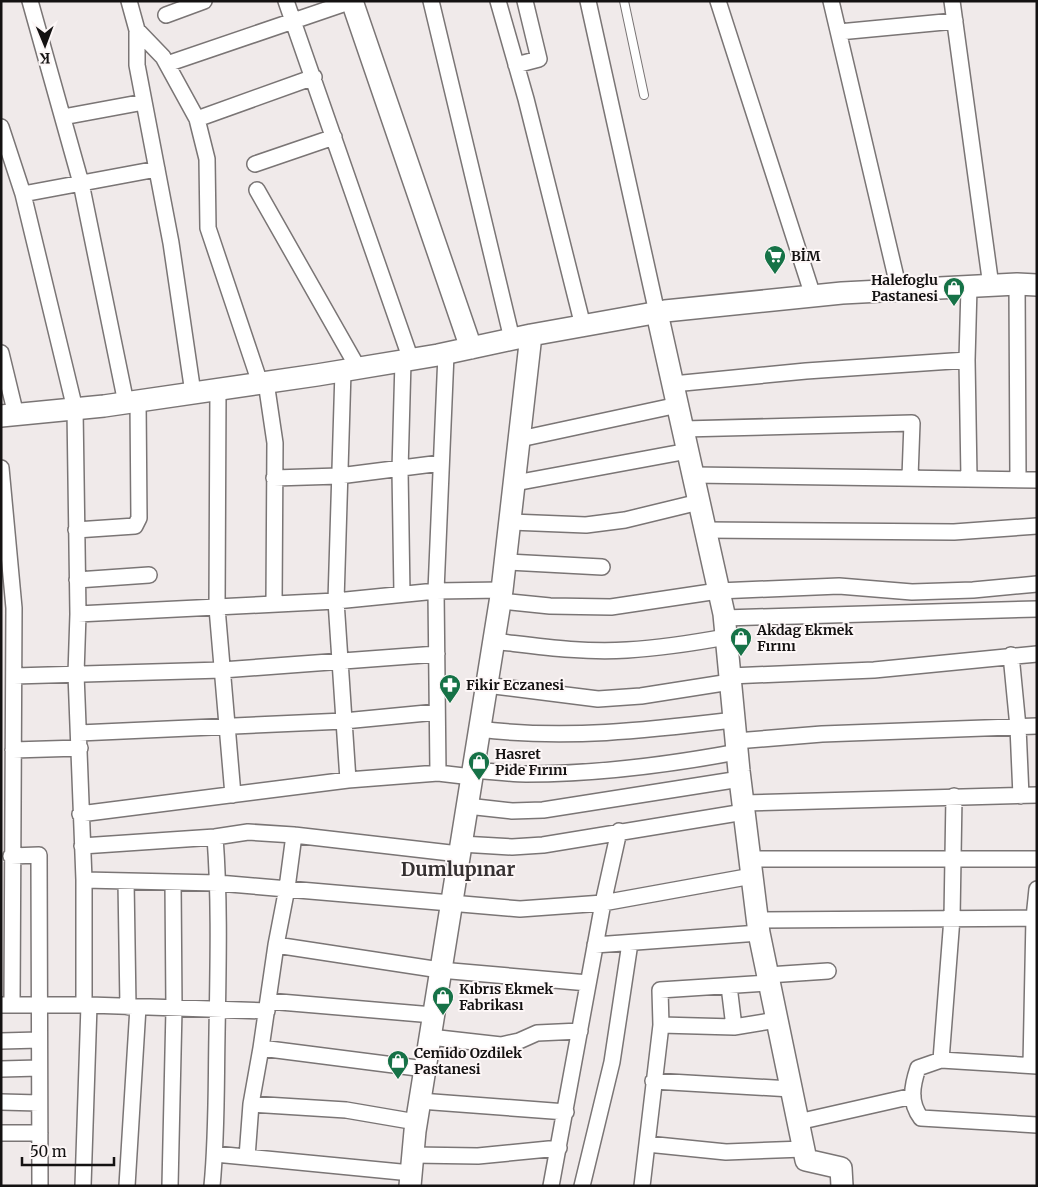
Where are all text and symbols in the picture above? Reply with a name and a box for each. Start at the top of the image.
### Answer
north arrow [20,20,70,70]
text: K [39,49,51,67]
supermarket icon: BİM [763,244,787,275]
place label: BİM [791,247,821,265]
place label: Halefoglu Pastanesi [871,271,938,305]
shop icon: Halefoglu Pastanesi [942,276,966,307]
place label: Akdag Ekmek Fırını [756,621,854,655]
shop icon: Akdag Ekmek Fırını [729,626,753,657]
pharmacy icon: Fikir Eczanesi [438,673,462,704]
place label: Fikir Eczanesi [466,676,564,694]
place label: Hasret Pide Fırını [495,745,567,779]
shop icon: Hasret Pide Fırını [467,750,491,781]
district label: Dumlupınar [401,857,515,881]
place label: Kıbrıs Ekmek Fabrikası [459,980,554,1014]
shop icon: Kıbrıs Ekmek Fabrikası [431,985,455,1016]
place label: Cemido Ozdilek Pastanesi [414,1044,523,1078]
shop icon: Cemido Ozdilek Pastanesi [386,1049,410,1080]
scale bar [22,1134,115,1166]
text: 50 m [30,1142,67,1161]

